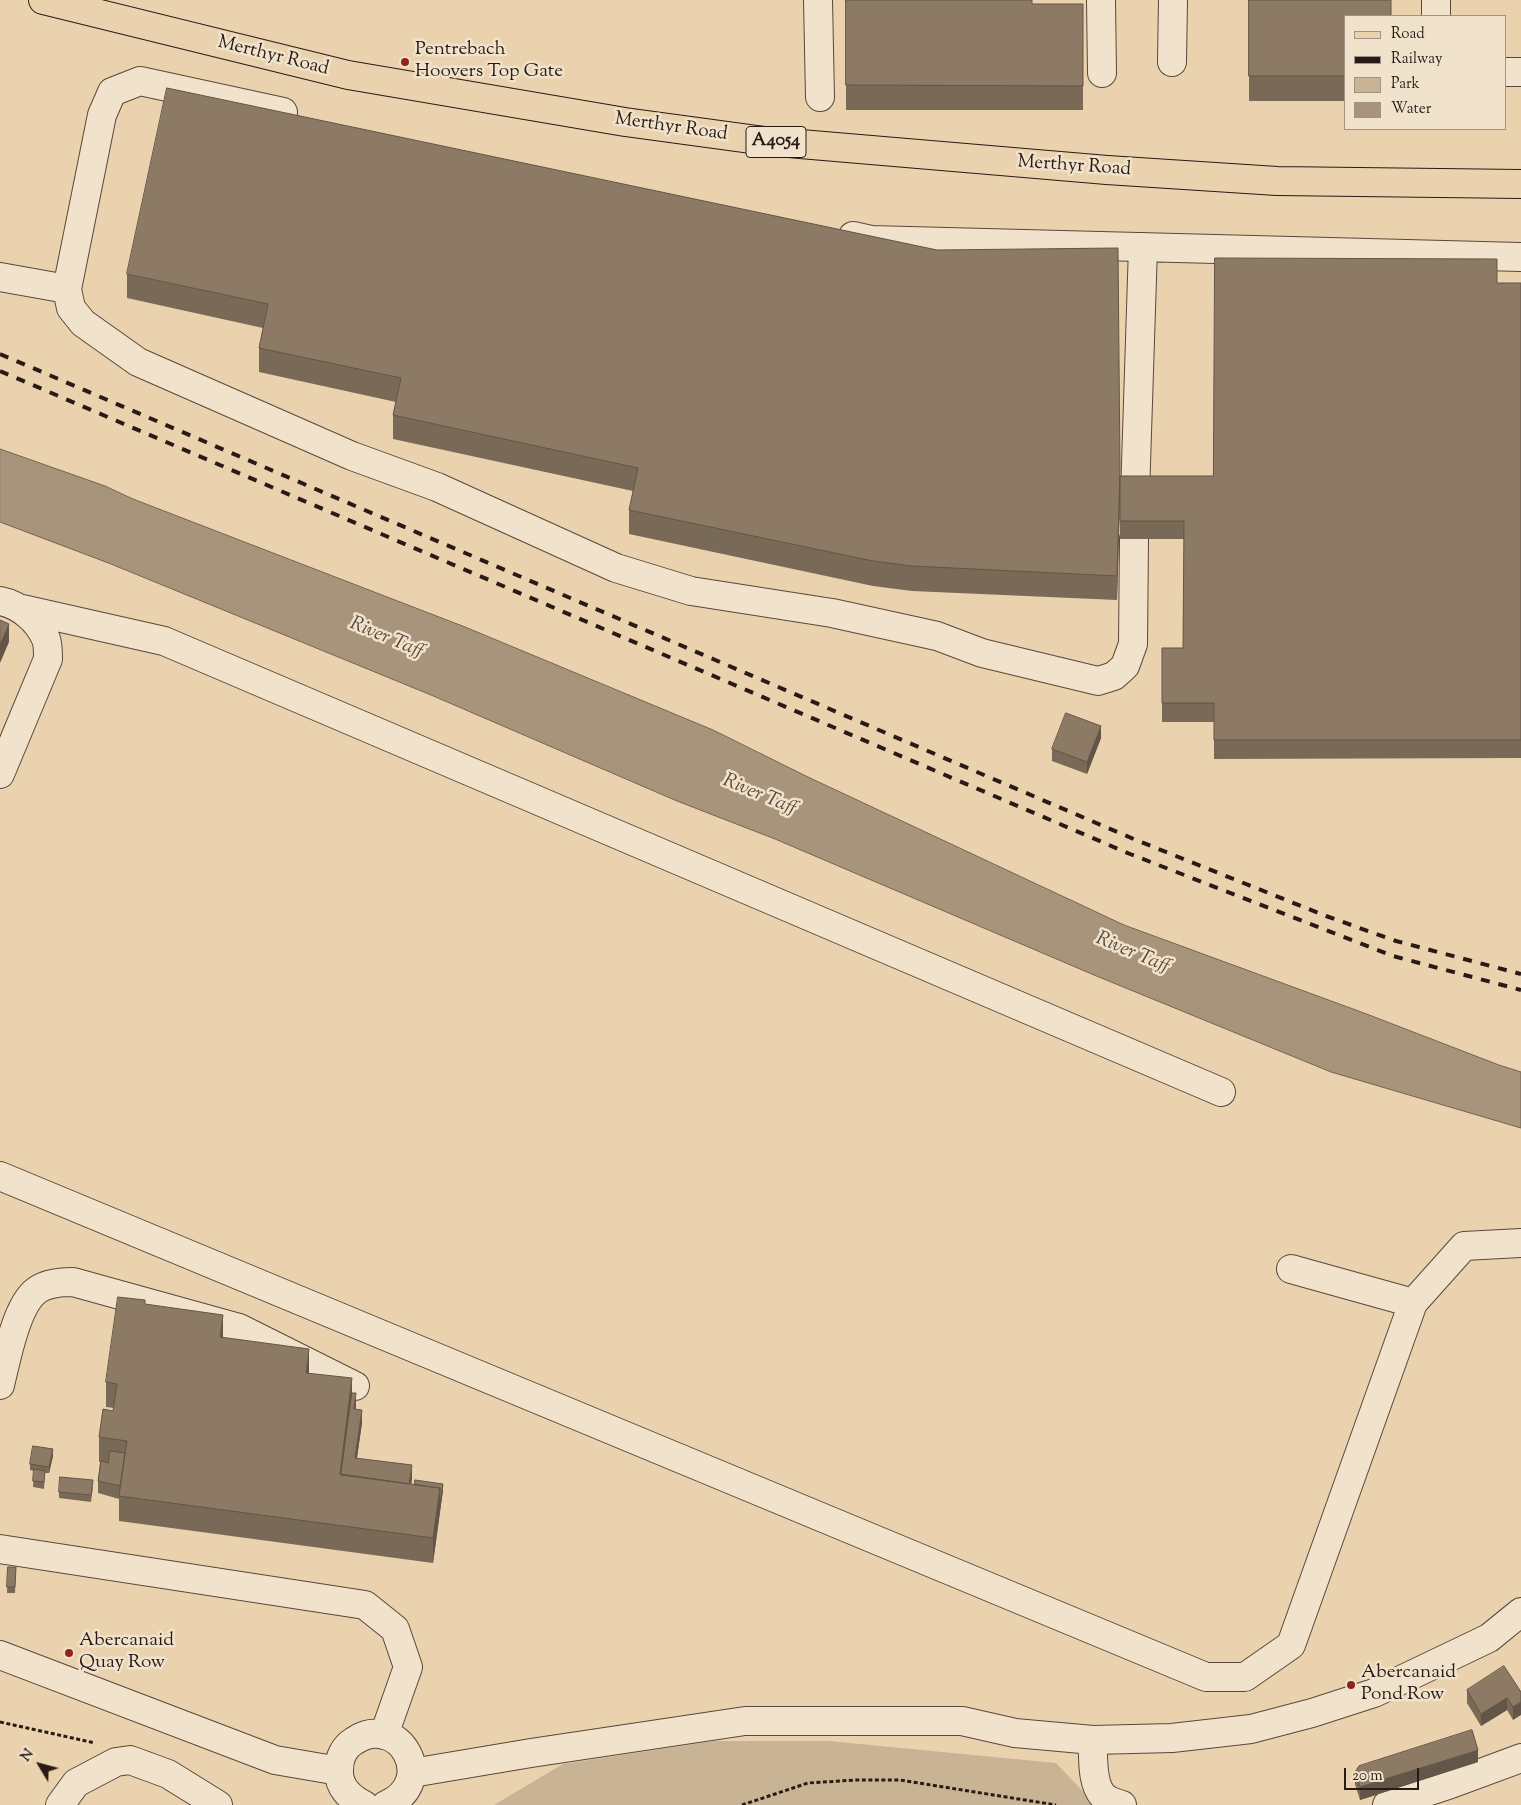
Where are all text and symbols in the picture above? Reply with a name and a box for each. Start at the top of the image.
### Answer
legend [1344,15,1506,130]
text: Road [1391,24,1425,45]
street label: Merthyr Road [215,32,331,82]
place label: Pentrebach Hoovers Top Gate [415,40,563,84]
text: Railway [1391,49,1442,70]
marker: Pentrebach Hoovers Top Gate [399,56,411,68]
text: Park [1391,74,1420,95]
text: Water [1391,99,1431,120]
street label: Merthyr Road [613,109,729,147]
road number: A4054 [746,126,806,158]
street label: Merthyr Road [1016,152,1132,182]
water label: River Taff [346,613,426,665]
water label: River Taff [719,770,799,822]
water label: River Taff [1092,928,1172,980]
place label: Abercanaid Quay Row [79,1631,174,1675]
marker: Abercanaid Quay Row [63,1647,75,1659]
place label: Abercanaid Pond Row [1361,1663,1456,1707]
marker: Abercanaid Pond Row [1345,1679,1357,1691]
north arrow [15,1740,65,1790]
text: N [17,1745,39,1766]
scale bar [1346,1758,1421,1790]
text: 20 m [1352,1766,1383,1787]

